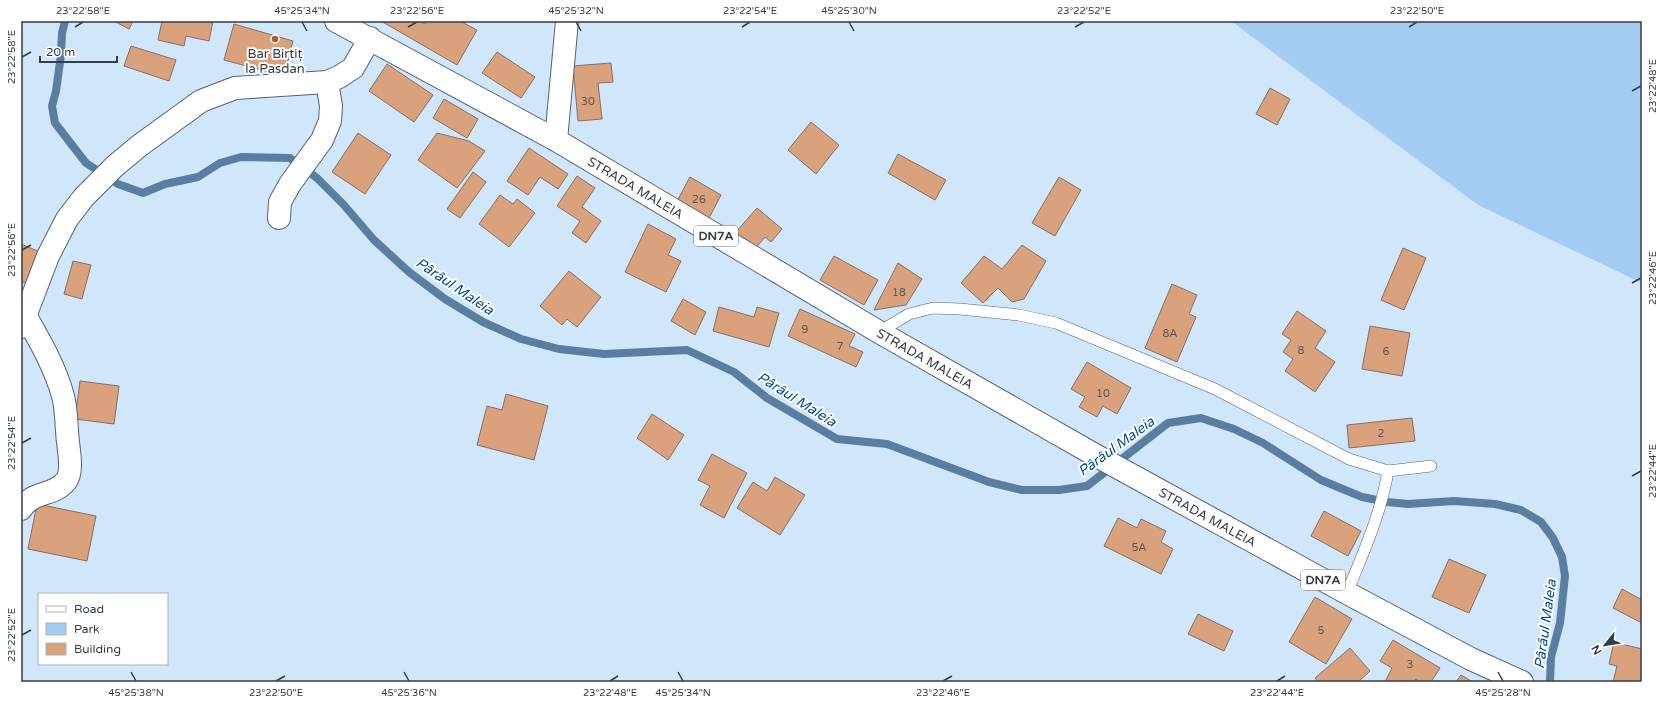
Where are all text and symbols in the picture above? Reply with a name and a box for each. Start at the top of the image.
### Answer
text: 23°22'58"E [56,5,110,17]
text: 45°25'34"N [274,5,330,17]
text: 23°22'56"E [390,5,444,17]
text: 45°25'32"N [548,5,604,17]
text: 23°22'54"E [723,5,777,17]
text: 45°25'30"N [821,5,877,17]
text: 23°22'52"E [1057,5,1111,17]
text: 23°22'50"E [1390,5,1444,17]
text: 23°22'58"E [6,30,18,84]
marker: Bar Birtiț la Pasdan [270,34,280,44]
scale bar [40,38,117,64]
text: 20 m [46,45,75,59]
place label: Bar Birtiț la Pasdan [245,46,305,77]
text: 23°22'48"E [1647,59,1659,113]
house number: 30 [581,95,595,108]
street label: STRADA MALEIA [585,154,686,223]
house number: 26 [692,193,706,206]
text: 23°22'56"E [6,223,18,277]
road number: DN7A [694,226,738,246]
text: 23°22'46"E [1647,251,1659,305]
water label: Pârâul Maleia [413,254,498,319]
house number: 18 [892,286,906,299]
house number: 9 [802,323,809,336]
street label: STRADA MALEIA [874,325,976,393]
house number: 8A [1162,327,1178,340]
house number: 7 [837,340,844,353]
house number: 8 [1298,344,1305,357]
house number: 6 [1383,345,1390,358]
water label: Pârâul Maleia [754,368,840,431]
house number: 10 [1096,387,1110,400]
water label: Pârâul Maleia [1075,412,1159,480]
text: 23°22'54"E [6,416,18,470]
house number: 2 [1378,427,1385,440]
text: 23°22'44"E [1647,444,1659,498]
street label: STRADA MALEIA [1156,485,1259,551]
house number: 5A [1131,541,1147,554]
road number: DN7A [1301,570,1345,590]
water label: Pârâul Maleia [1531,577,1560,670]
legend [38,593,168,665]
text: Road [74,602,104,616]
text: 23°22'52"E [6,608,18,662]
text: Park [74,622,100,636]
house number: 5 [1318,624,1325,637]
north arrow [1585,625,1625,665]
text: Building [74,642,121,656]
text: N [1589,643,1605,657]
house number: 3 [1407,658,1414,671]
text: 45°25'38"N [108,687,164,699]
text: 23°22'50"E [249,687,303,699]
text: 45°25'36"N [381,687,437,699]
text: 23°22'48"E [583,687,637,699]
text: 45°25'34"N [655,687,711,699]
text: 23°22'46"E [916,687,970,699]
text: 23°22'44"E [1250,687,1304,699]
text: 45°25'28"N [1475,687,1531,699]

